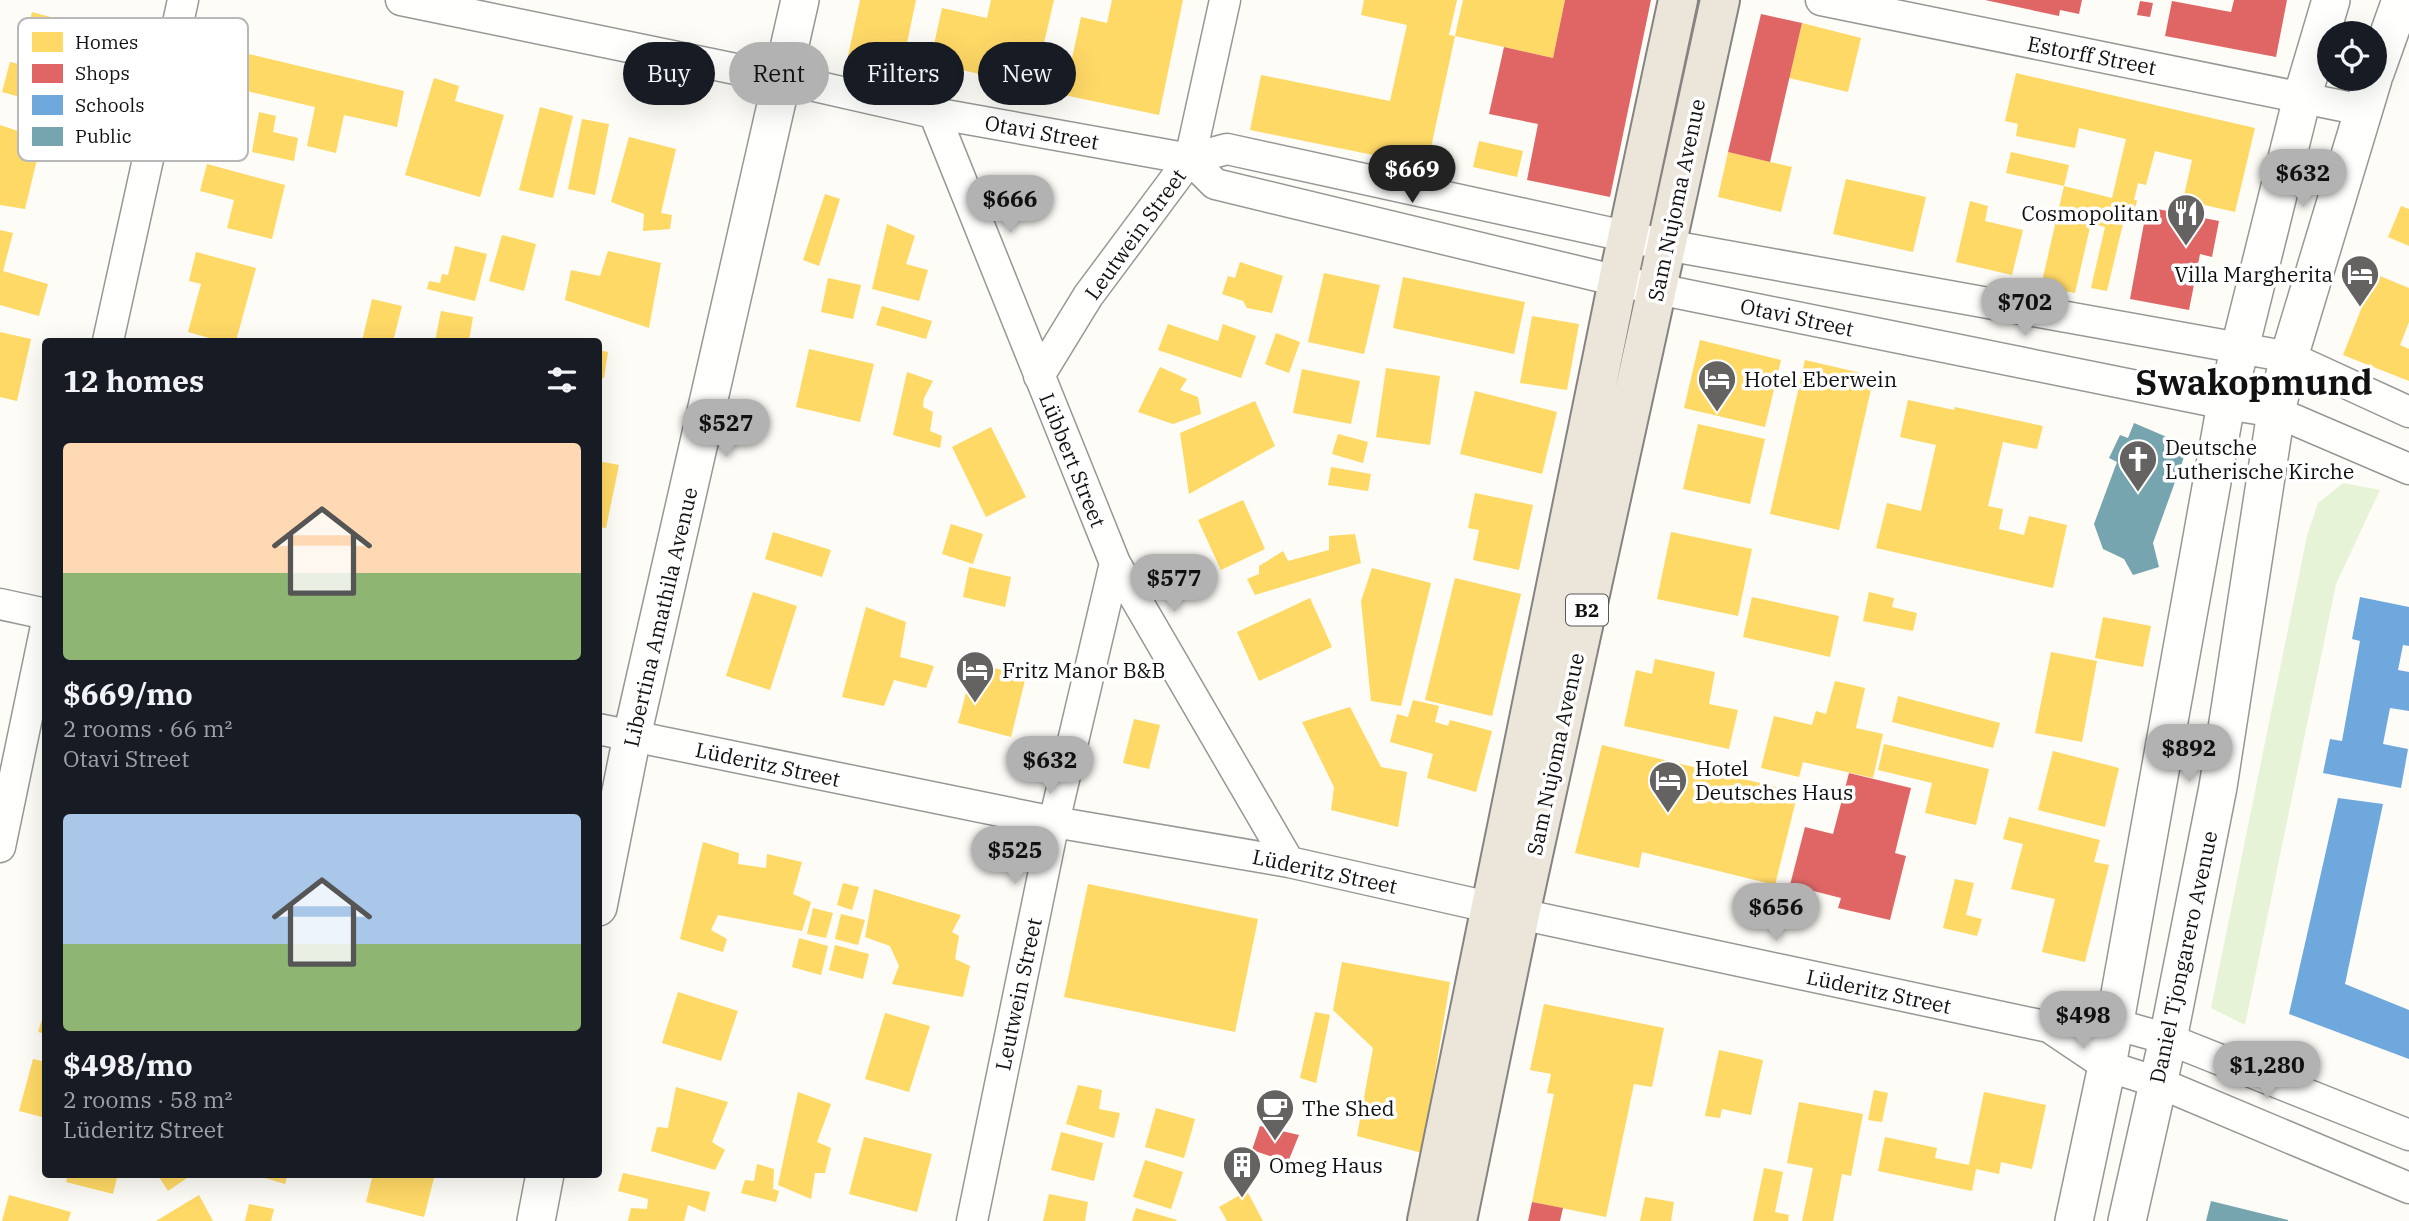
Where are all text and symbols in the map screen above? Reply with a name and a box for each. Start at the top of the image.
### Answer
legend [18,18,248,161]
map controls [2317,21,2387,91]
button: locate [2317,21,2387,91]
street label: Estorff Street [2025,29,2159,81]
text: Homes [75,30,138,54]
chip: Buy [623,42,715,105]
chip: Rent [729,42,829,105]
chip: Filters [843,42,964,105]
chip: New [978,42,1076,105]
text: Shops [75,61,130,85]
text: Schools [75,93,144,117]
street label: Sam Nujoma Avenue [1641,96,1711,304]
street label: Otavi Street [983,108,1101,156]
text: Public [75,124,132,148]
pin: $669 [1371,146,1453,205]
pin: $632 [2262,150,2344,209]
text: $669 [1384,153,1440,183]
text: $632 [2275,157,2331,187]
street label: Leutwein Street [1078,163,1192,305]
pin: $666 [969,176,1051,235]
text: $666 [982,183,1038,213]
restaurant icon: Cosmopolitan [2165,192,2207,247]
place label: Cosmopolitan [2021,199,2159,227]
hotel icon: Villa Margherita [2339,253,2381,308]
place label: Villa Margherita [2174,260,2333,288]
pin: $702 [1984,278,2066,338]
text: $702 [1997,286,2053,316]
street label: Otavi Street [1738,291,1856,343]
hotel icon: Hotel Eberwein [1696,358,1738,413]
district label: Swakopmund [2135,359,2373,405]
text: 12 homes [63,361,204,400]
icon: filters [543,361,581,399]
place label: Hotel Eberwein [1744,365,1897,393]
street label: Lübbert Street [1033,389,1113,531]
pin: $527 [685,400,767,459]
text: $527 [698,407,754,437]
place label: Deutsche Lutherische Kirche [2165,433,2354,485]
church icon: Deutsche Lutherische Kirche [2117,438,2159,493]
street label: Libertina Amathila Avenue [616,484,704,750]
icon: home [259,488,385,614]
pin: $577 [1133,554,1215,614]
text: $577 [1146,562,1202,592]
road number: B2 [1566,594,1608,625]
hotel icon: Fritz Manor B&B [954,649,996,704]
street label: Sam Nujoma Avenue [1520,650,1590,858]
place label: Fritz Manor B&B [1002,656,1166,684]
text: $669/mo [63,674,193,713]
text: 2 rooms · 66 m² [63,713,233,743]
pin: $892 [2148,724,2230,784]
text: $892 [2161,732,2217,762]
street label: Lüderitz Street [693,735,843,793]
pin: $632 [1009,736,1091,796]
text: Otavi Street [63,743,189,773]
text: $632 [1022,744,1078,774]
place label: Hotel Deutsches Haus [1695,754,1853,806]
hotel icon: Hotel Deutsches Haus [1647,759,1689,814]
pin: $525 [974,826,1056,886]
street label: Daniel Tjongarero Avenue [2143,828,2223,1086]
text: $525 [987,834,1043,864]
street label: Lüderitz Street [1250,842,1400,900]
icon: home [259,859,385,985]
pin: $656 [1735,884,1817,943]
text: $656 [1748,891,1804,921]
street label: Leutwein Street [988,915,1048,1073]
street label: Lüderitz Street [1804,962,1954,1020]
pin: $498 [2042,992,2124,1051]
text: $498 [2055,999,2111,1029]
pin: $1,280 [2210,1042,2324,1101]
text: $498/mo [63,1045,193,1084]
text: $1,280 [2229,1049,2305,1079]
text: 2 rooms · 58 m² [63,1084,233,1114]
cafe icon: The Shed [1254,1087,1296,1142]
place label: The Shed [1302,1094,1395,1122]
text: Lüderitz Street [63,1114,224,1144]
building icon: Omeg Haus [1221,1144,1263,1199]
place label: Omeg Haus [1269,1151,1383,1179]

